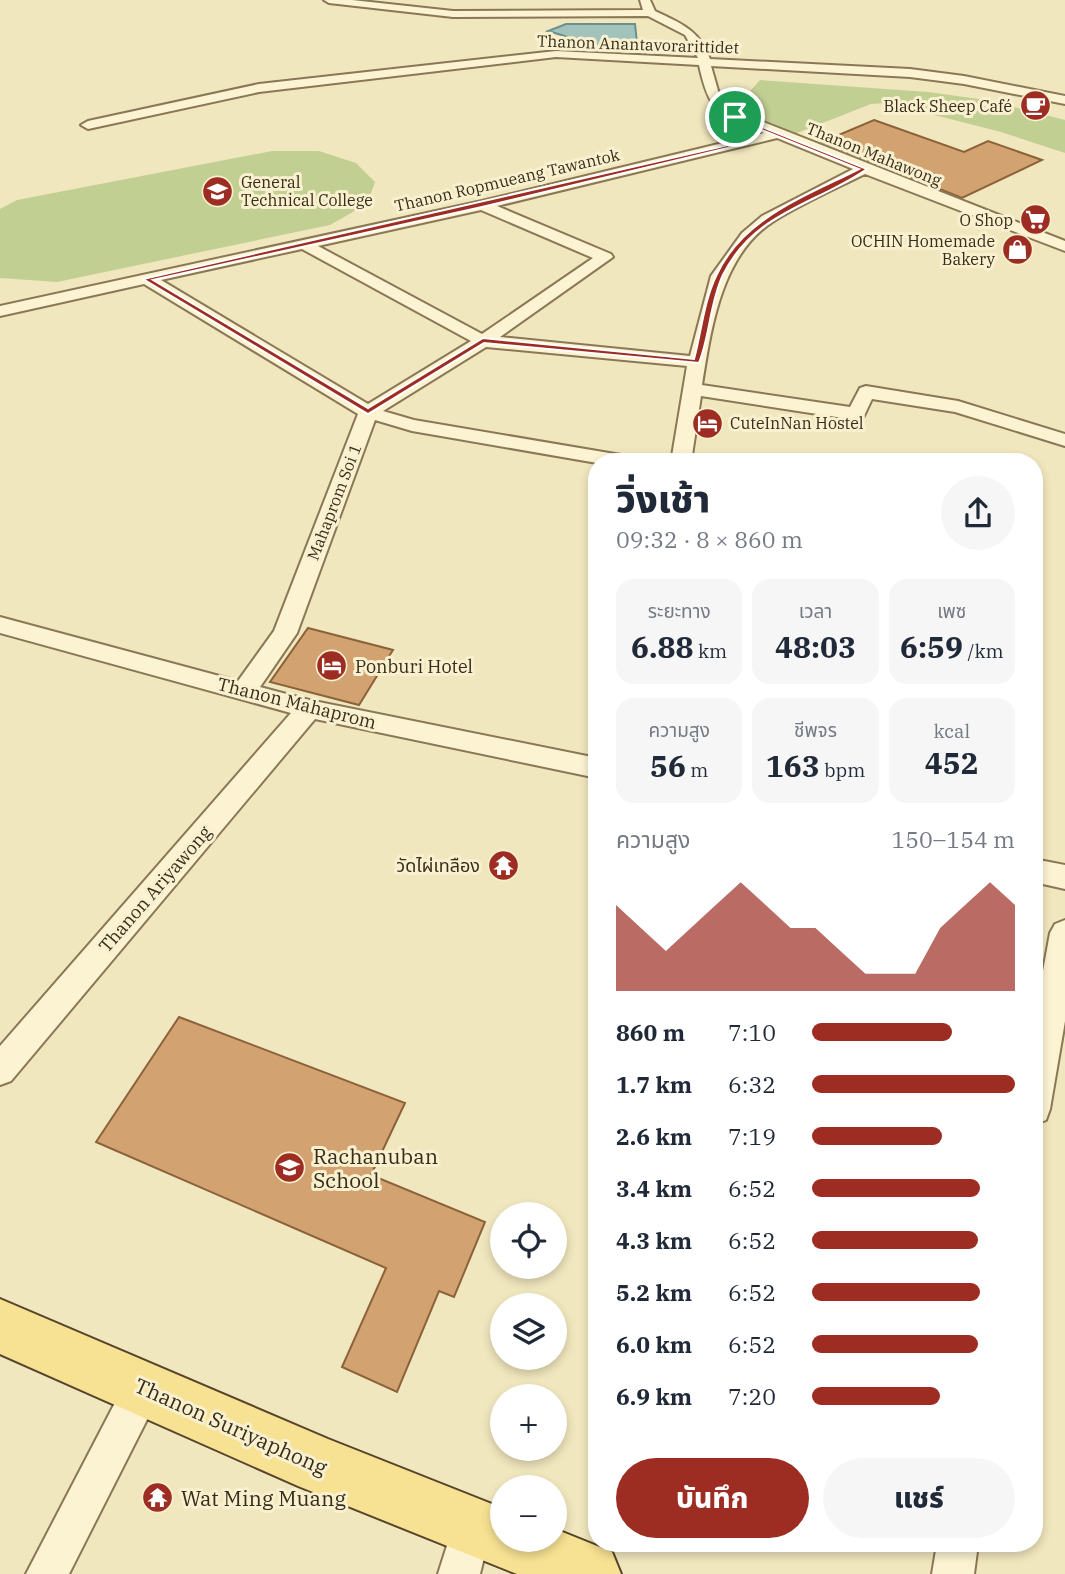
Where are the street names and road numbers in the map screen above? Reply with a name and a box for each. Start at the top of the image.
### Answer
street label: Thanon Anantavorarittidet [537,30,740,58]
street label: Thanon Mahawong [804,118,945,190]
street label: Thanon Ropmueang Tawantok [392,144,622,216]
street label: Mahaprom Soi 1 [303,441,365,563]
street label: Thanon Mahaprom [215,672,379,734]
street label: Thanon Ariyawong [94,821,216,957]
street label: Thanon Suriyaphong [130,1371,332,1481]

